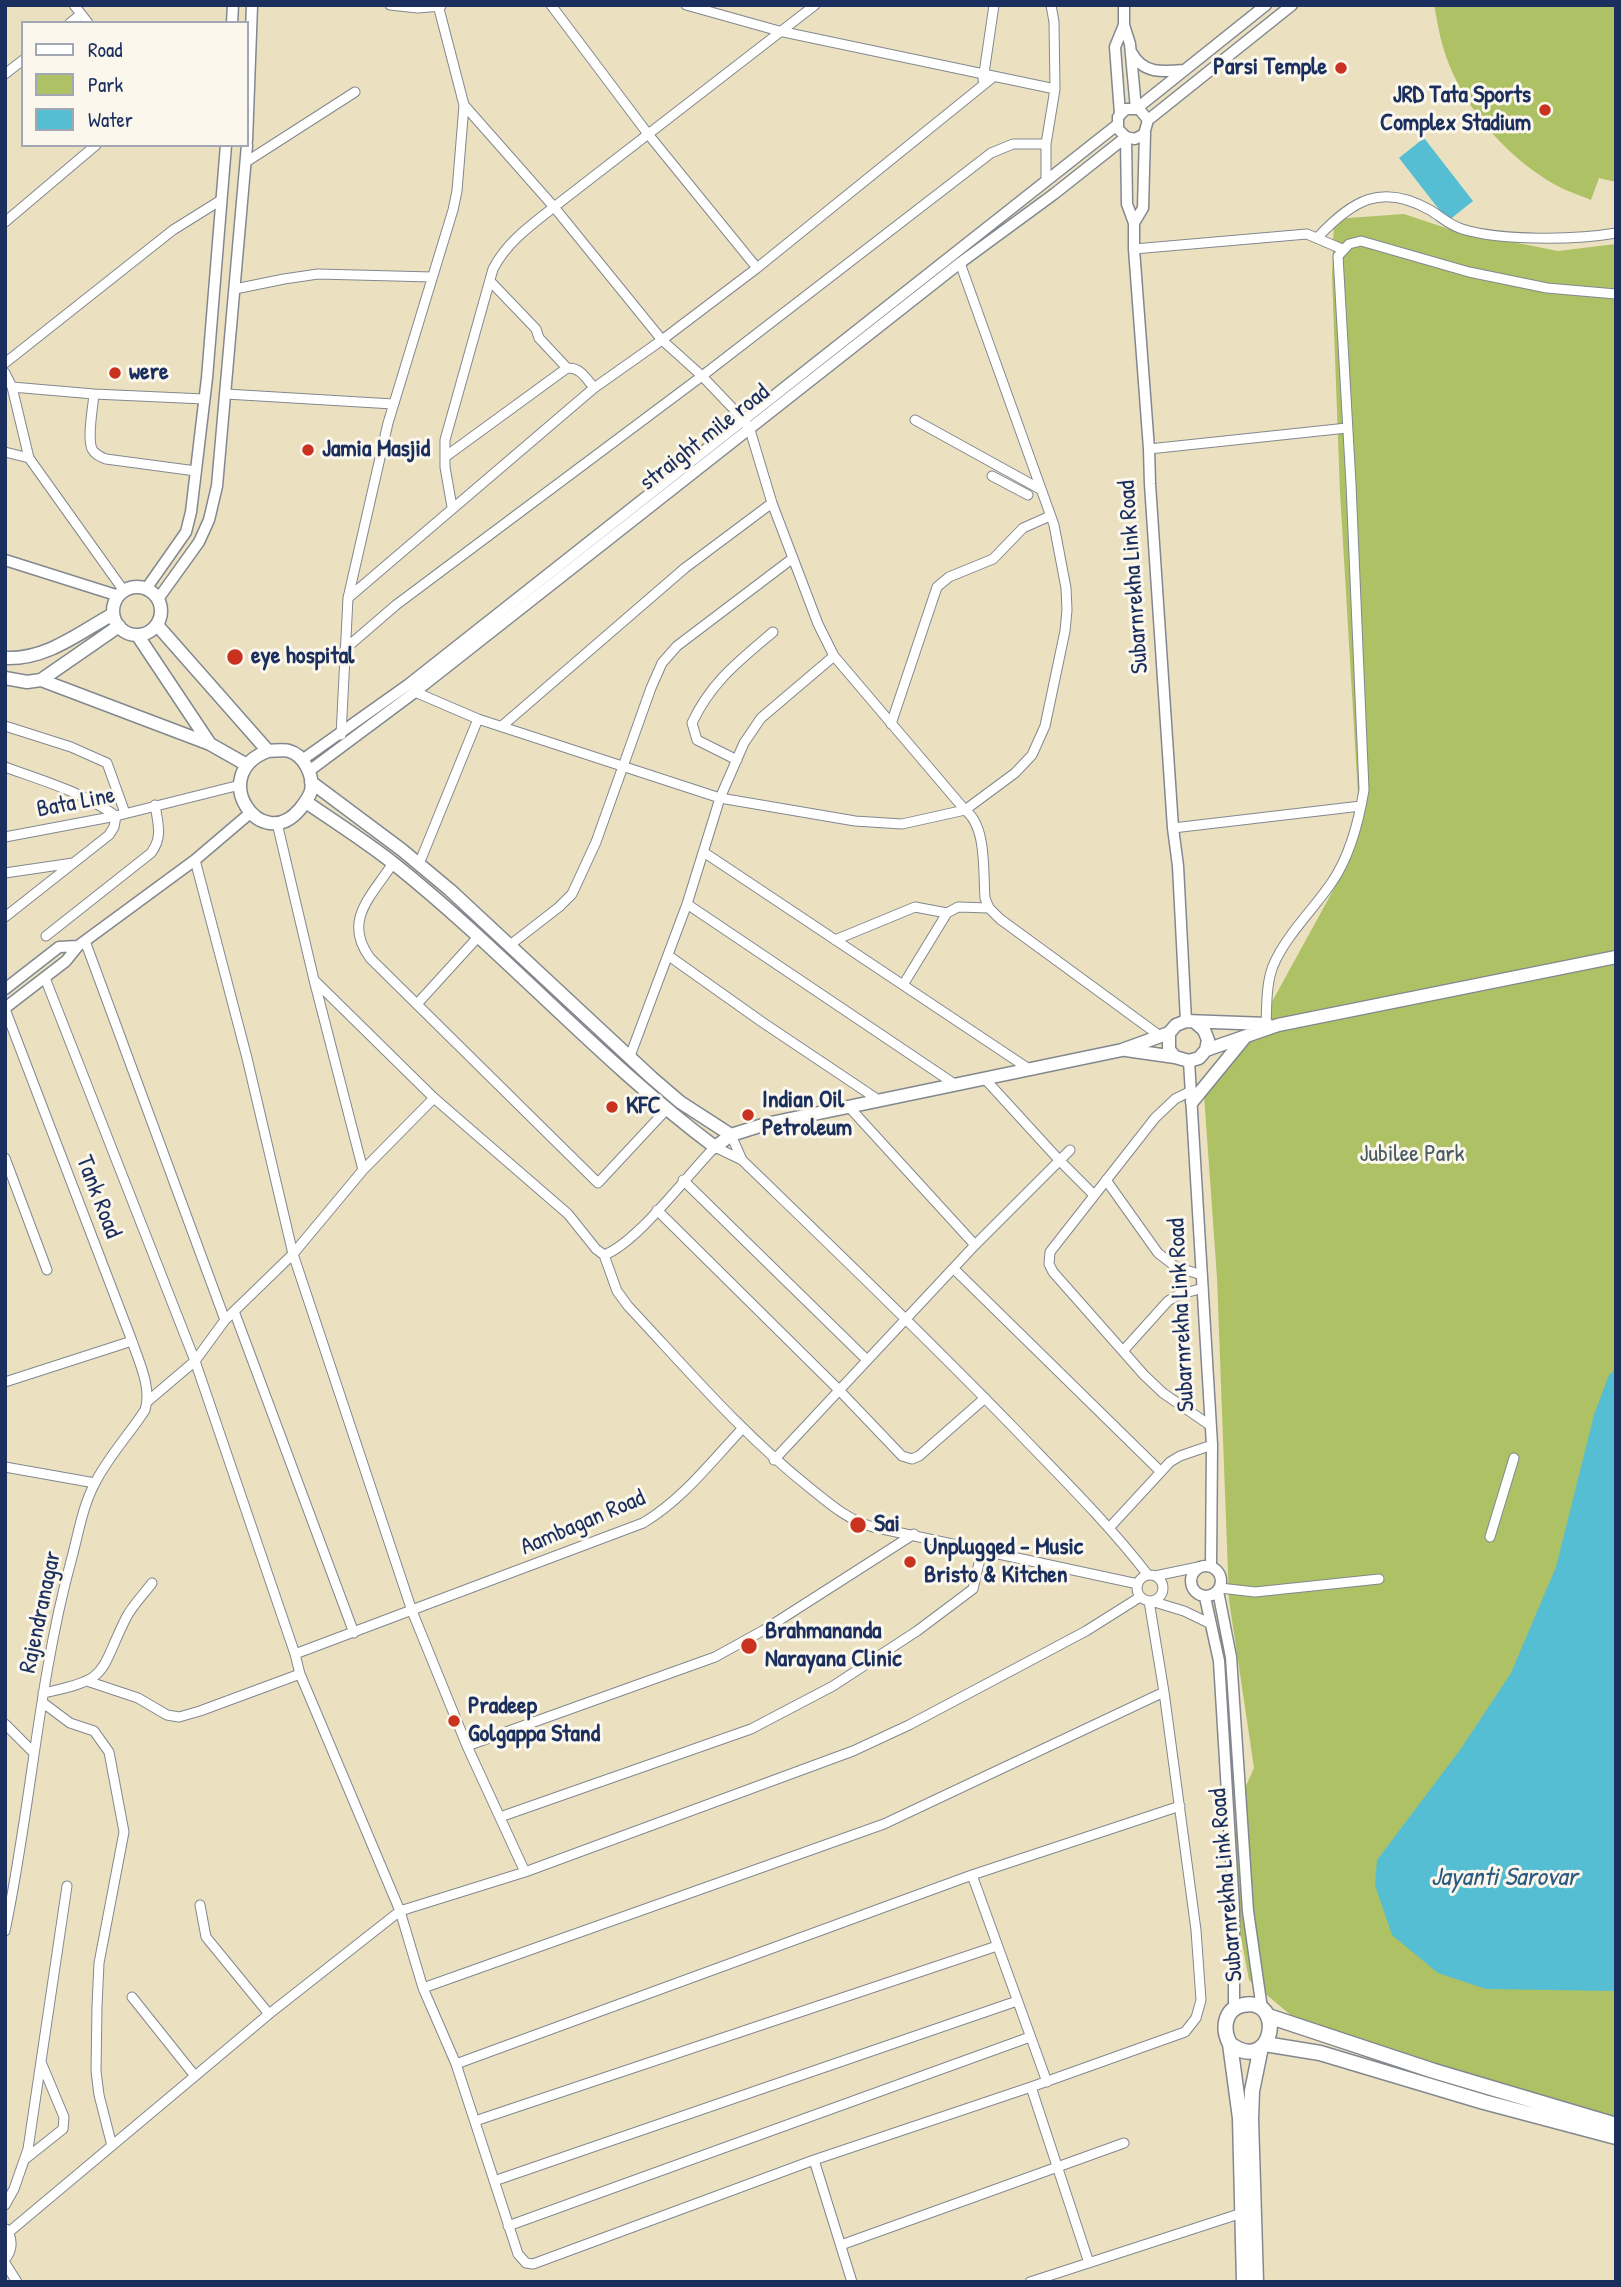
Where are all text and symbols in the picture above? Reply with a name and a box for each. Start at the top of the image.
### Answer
legend [21,21,248,147]
text: Road [88,35,122,64]
place label: Parsi Temple [1213,54,1327,82]
marker: Parsi Temple [1333,60,1349,76]
text: Park [88,70,123,99]
place label: JRD Tata Sports Complex Stadium [1380,82,1531,138]
marker: JRD Tata Sports Complex Stadium [1537,102,1553,118]
text: Water [88,105,133,134]
place label: were [129,359,168,387]
marker: were [107,365,123,381]
street label: straight mile road [634,378,776,498]
place label: Jamia Masjid [322,436,430,464]
marker: Jamia Masjid [300,442,316,458]
street label: Subarnrekha Link Road [1113,479,1155,675]
place label: eye hospital [251,643,354,671]
marker: eye hospital [225,647,245,667]
street label: Bata Line [34,781,118,825]
place label: Indian Oil Petroleum [762,1087,852,1143]
place label: KFC [626,1093,661,1121]
marker: KFC [604,1099,620,1115]
marker: Indian Oil Petroleum [740,1107,756,1123]
park label: Jubilee Park [1360,1141,1464,1169]
street label: Tank Road [69,1152,127,1242]
street label: Subarnrekha Link Road [1163,1218,1201,1412]
street label: Aambagan Road [516,1484,650,1562]
place label: Sai [874,1511,900,1539]
marker: Sai [848,1515,868,1535]
place label: Unplugged - Music Bristo & Kitchen [924,1534,1083,1590]
street label: Rajendranagar [14,1548,68,1676]
marker: Unplugged - Music Bristo & Kitchen [902,1554,918,1570]
place label: Brahmananda Narayana Clinic [765,1618,902,1674]
marker: Brahmananda Narayana Clinic [739,1636,759,1656]
place label: Pradeep Golgappa Stand [468,1693,600,1749]
marker: Pradeep Golgappa Stand [446,1713,462,1729]
street label: Subarnrekha Link Road [1204,1787,1250,1983]
water label: Jayanti Sarovar [1431,1862,1577,1894]

